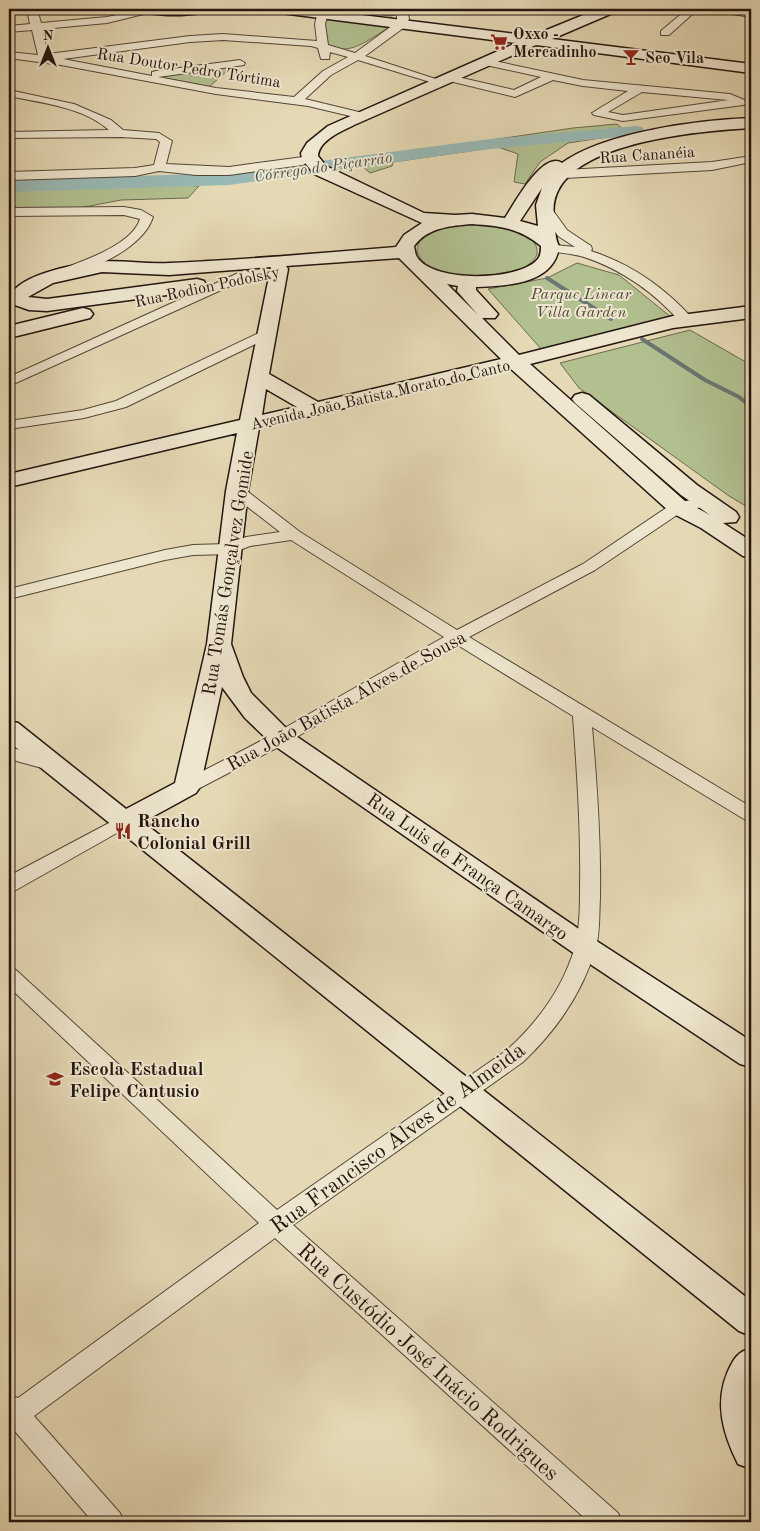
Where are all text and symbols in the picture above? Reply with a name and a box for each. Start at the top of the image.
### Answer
north arrow [22,22,72,72]
place label: Oxxo - Mercadinho [513,27,597,61]
text: N [43,29,54,43]
supermarket icon: Oxxo - Mercadinho [489,32,509,52]
street label: Rua Doutor Pedro Tórtima [96,47,282,91]
bar icon: Seo Vila [621,47,641,67]
place label: Seo Vila [645,51,704,67]
street label: Rua Cananéia [599,145,696,167]
water label: Córrego do Piçarrão [253,150,393,186]
street label: Rua Rodion Podolsky [133,265,282,311]
park label: Parque Linear Villa Garden [530,287,632,321]
street label: Avenida João Batista Morato do Canto [249,358,512,434]
street label: Rua Tomás Gonçalvez Gomide [201,449,258,697]
street label: Rua João Batista Alves de Sousa [224,628,471,776]
street label: Rua Luis de França Camargo [362,791,571,945]
place label: Rancho Colonial Grill [137,813,251,854]
restaurant icon: Rancho Colonial Grill [113,821,133,841]
street label: Rua Francisco Alves de Almeida [267,1039,530,1238]
place label: Escola Estadual Felipe Cantusio [69,1061,204,1102]
school or university icon: Escola Estadual Felipe Cantusio [45,1069,65,1089]
street label: Rua Custódio José Inácio Rodrigues [293,1240,562,1485]

